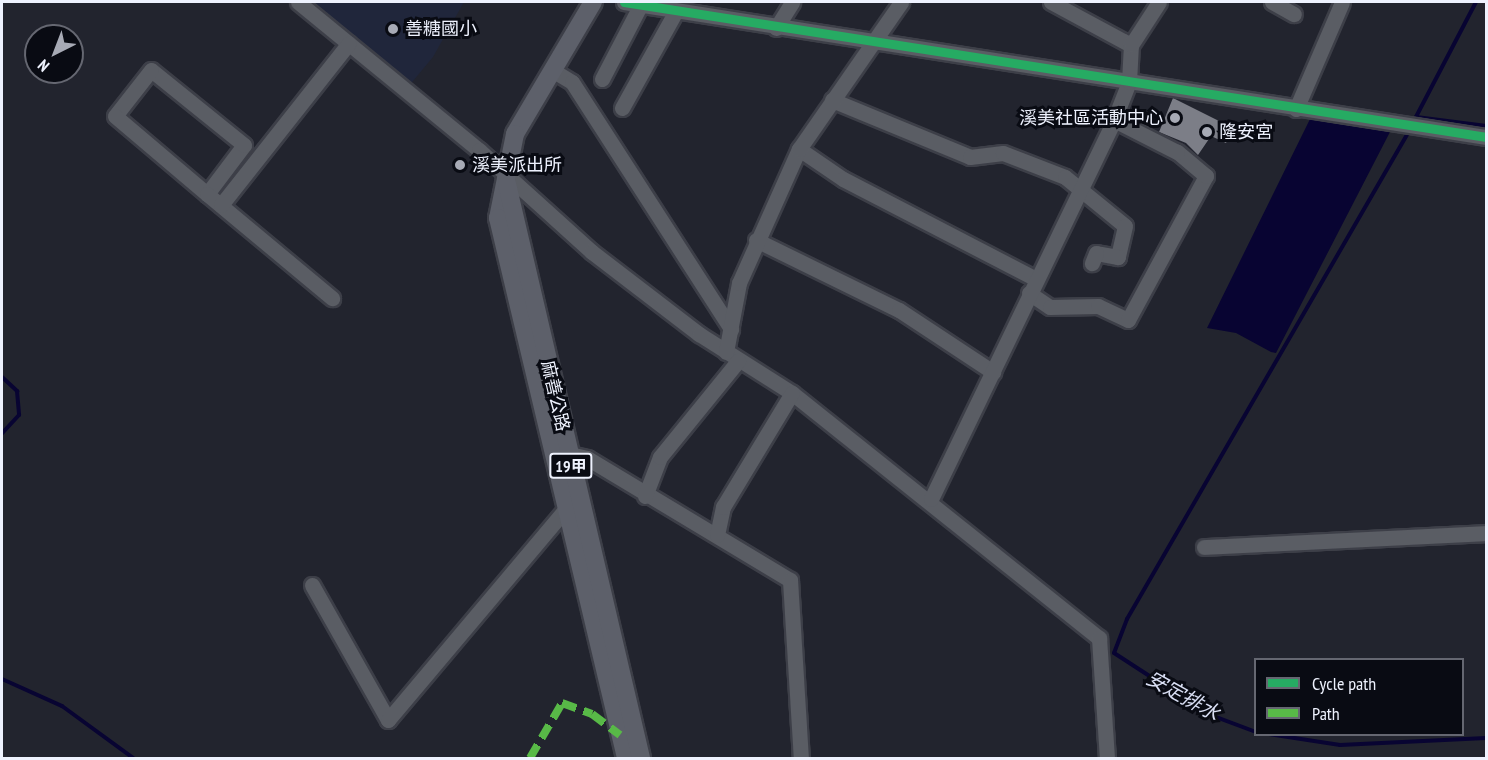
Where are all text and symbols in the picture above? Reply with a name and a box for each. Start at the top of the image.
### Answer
place label: 善糖國小 [405,18,477,40]
marker: 善糖國小 [386,22,400,36]
north arrow [24,24,84,84]
text: N [33,56,53,76]
place label: 溪美社區活動中心 [1019,107,1163,129]
marker: 溪美社區活動中心 [1168,111,1182,125]
place label: 隆安宮 [1219,121,1273,143]
marker: 隆安宮 [1200,125,1214,139]
place label: 溪美派出所 [472,154,562,176]
marker: 溪美派出所 [453,158,467,172]
street label: 麻善公路 [536,358,574,434]
road number: 19甲 [548,453,594,479]
legend [1254,658,1464,736]
water label: 安定排水 [1142,666,1224,726]
text: Cycle path [1312,672,1376,695]
text: Path [1312,702,1340,725]

